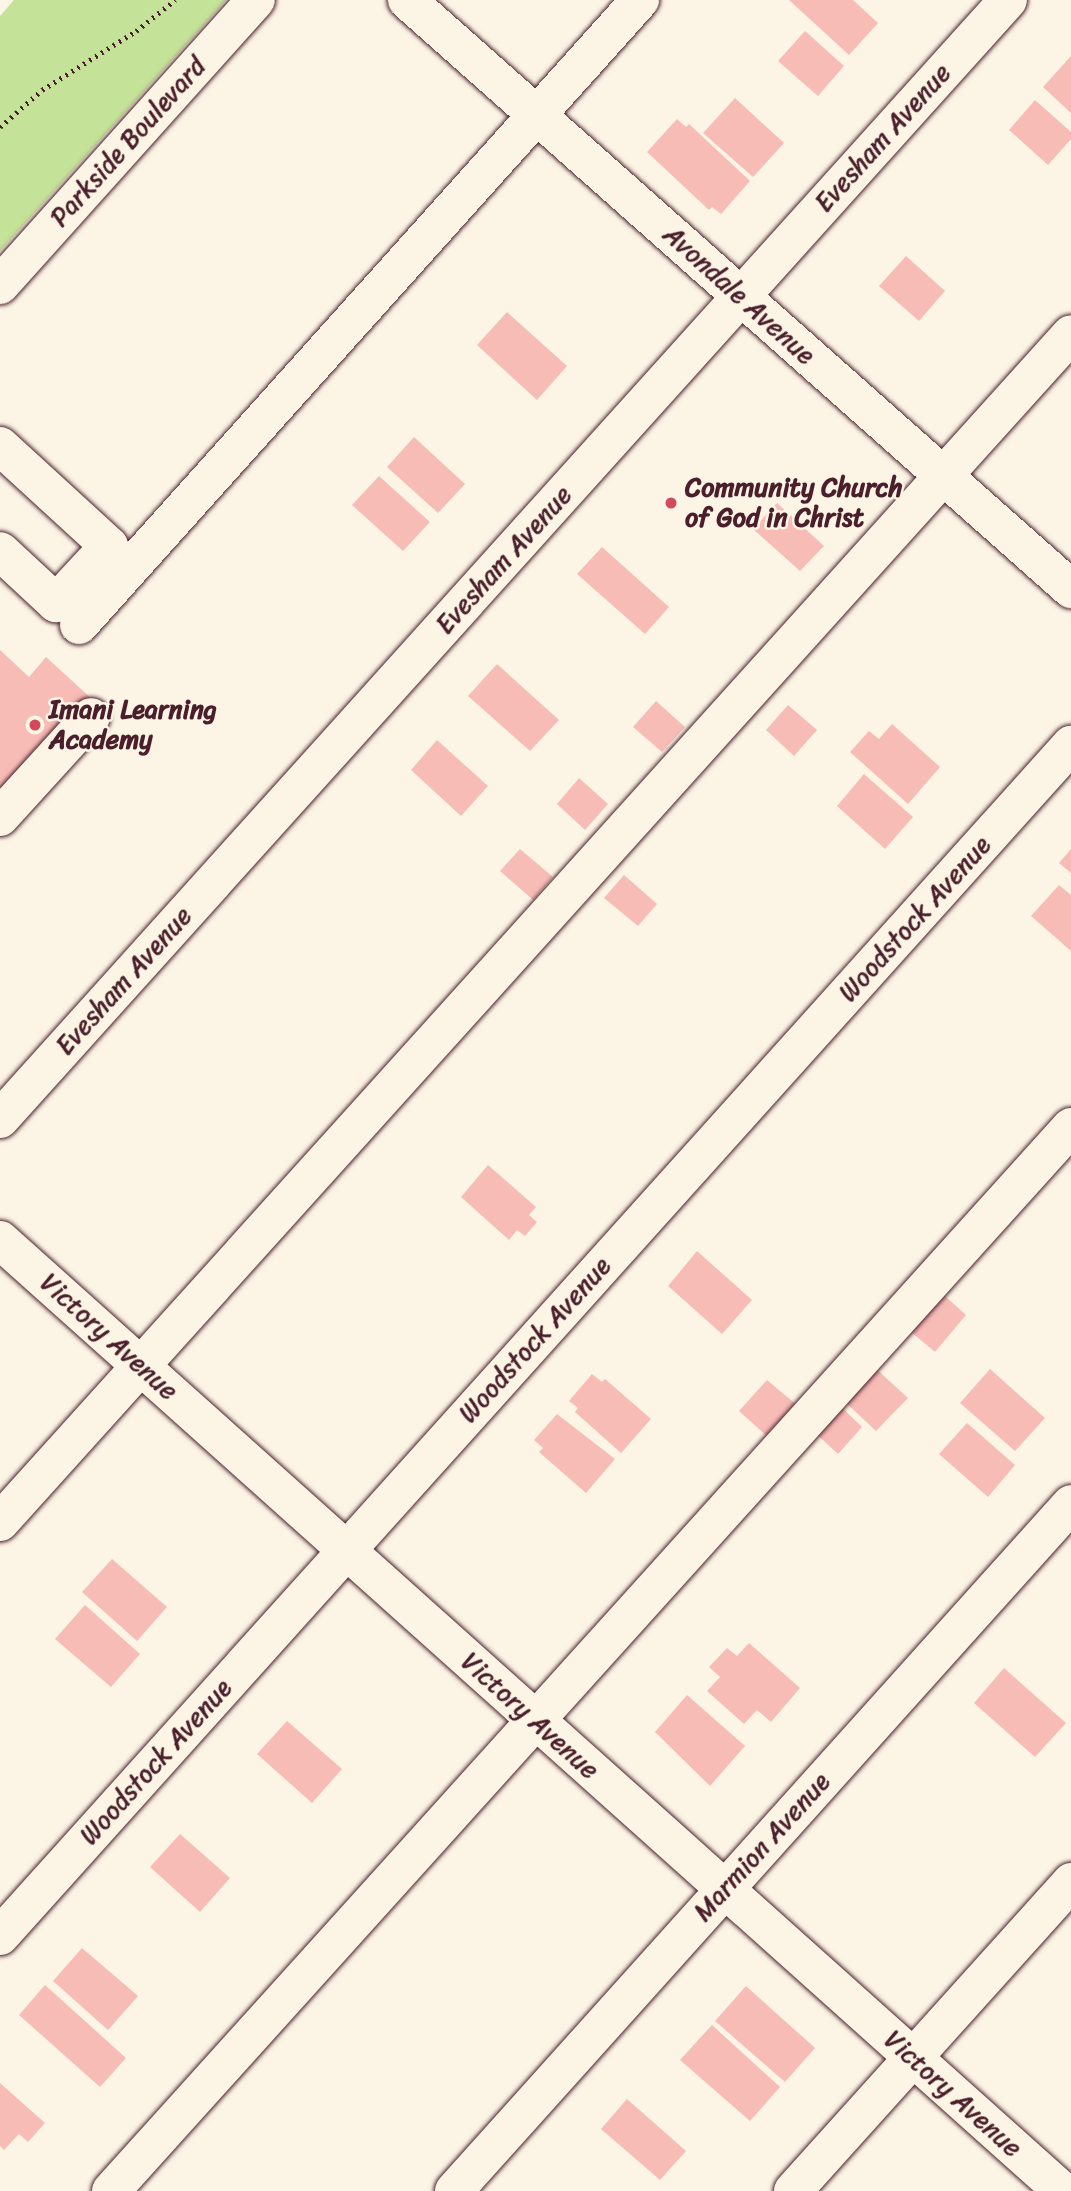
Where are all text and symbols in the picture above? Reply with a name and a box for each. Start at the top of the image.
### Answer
street label: Parkside Boulevard [44,51,212,233]
street label: Evesham Avenue [808,58,958,218]
street label: Avondale Avenue [657,219,821,371]
place label: Community Church of God in Christ [685,472,902,534]
street label: Evesham Avenue [429,480,579,640]
marker: Community Church of God in Christ [663,495,679,511]
place label: Imani Learning Academy [49,694,218,756]
marker: Imani Learning Academy [27,717,43,733]
street label: Woodstock Avenue [832,830,998,1008]
street label: Evesham Avenue [49,901,199,1061]
street label: Woodstock Avenue [452,1251,618,1429]
street label: Victory Avenue [34,1267,184,1407]
street label: Victory Avenue [455,1646,605,1786]
street label: Woodstock Avenue [73,1673,239,1851]
street label: Marmion Avenue [687,1766,837,1928]
street label: Victory Avenue [878,2024,1028,2164]

